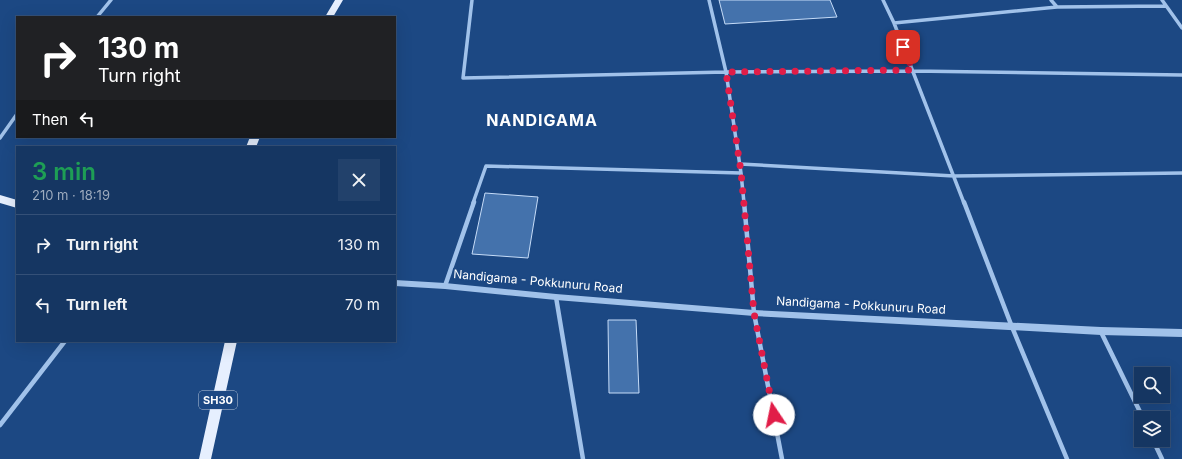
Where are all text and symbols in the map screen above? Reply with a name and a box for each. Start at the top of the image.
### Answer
pin [886,30,920,64]
text: 130 m [98,31,179,65]
icon: right [32,32,84,84]
icon: arrive [892,36,914,58]
text: Turn right [98,65,181,86]
icon: left [76,108,98,130]
text: Then [32,110,68,129]
district label: NANDIGAMA [486,110,598,130]
text: 3 min [32,157,96,186]
button: close [338,159,380,201]
text: 210 m · 18:19 [32,187,110,203]
icon: right [32,234,54,256]
text: Turn right [66,235,138,254]
text: 130 m [338,235,380,254]
street label: Nandigama - Pokkunuru Road [453,266,623,296]
street label: Nandigama - Pokkunuru Road [776,293,946,317]
icon: left [32,294,54,316]
text: Turn left [66,295,127,314]
text: 70 m [345,295,380,314]
map controls [1134,367,1170,447]
button: search [1134,367,1170,403]
road number: SH30 [199,391,237,409]
position arrow [753,394,795,436]
button: layers [1134,411,1170,447]

